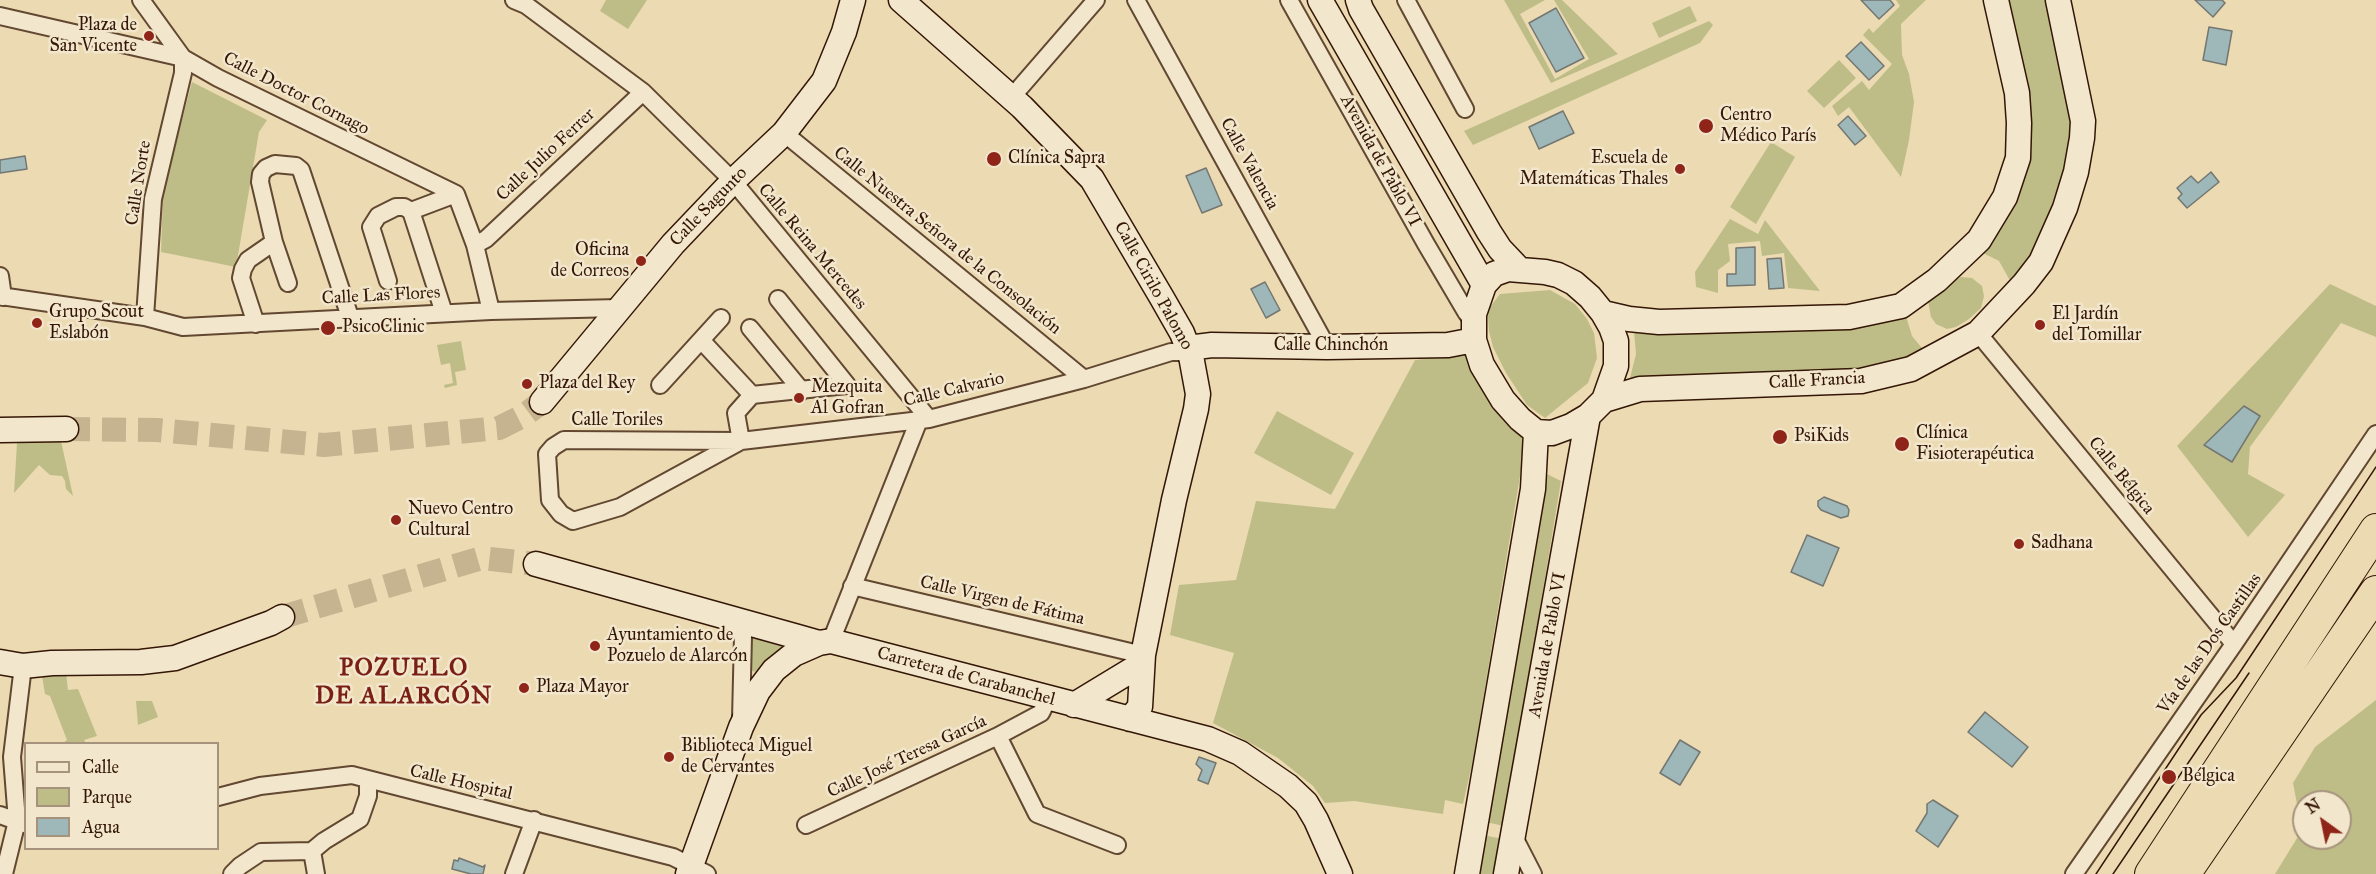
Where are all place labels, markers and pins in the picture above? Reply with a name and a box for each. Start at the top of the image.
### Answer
place label: Plaza de San Vicente [49,15,137,57]
marker: Plaza de San Vicente [142,29,156,43]
place label: Centro Médico París [1720,105,1816,148]
marker: Centro Médico París [1697,117,1715,135]
place label: Clínica Sapra [1008,148,1105,170]
place label: Escuela de Matemáticas Thales [1520,148,1668,190]
marker: Clínica Sapra [985,150,1003,168]
marker: Escuela de Matemáticas Thales [1673,162,1687,176]
place label: Oficina de Correos [551,240,629,282]
marker: Oficina de Correos [634,254,648,268]
place label: Grupo Scout Eslabón [49,302,144,344]
place label: El Jardín del Tomillar [2052,304,2141,346]
marker: Grupo Scout Eslabón [30,316,44,330]
place label: PsicoClinic [342,317,425,339]
marker: El Jardín del Tomillar [2033,318,2047,332]
marker: PsicoClinic [319,319,337,337]
place label: Plaza del Rey [539,373,635,395]
marker: Plaza del Rey [520,377,534,391]
place label: Mezquita Al Gofran [811,377,884,420]
marker: Mezquita Al Gofran [792,391,806,405]
place label: Clínica Fisioterapéutica [1916,423,2034,466]
place label: PsiKids [1794,426,1849,448]
marker: PsiKids [1771,428,1789,446]
marker: Clínica Fisioterapéutica [1893,435,1911,453]
place label: Nuevo Centro Cultural [408,499,513,542]
marker: Nuevo Centro Cultural [389,513,403,527]
place label: Sadhana [2031,533,2093,555]
marker: Sadhana [2012,537,2026,551]
place label: Ayuntamiento de Pozuelo de Alarcón [607,625,748,668]
marker: Ayuntamiento de Pozuelo de Alarcón [588,639,602,653]
place label: Plaza Mayor [536,677,629,699]
marker: Plaza Mayor [517,681,531,695]
place label: Biblioteca Miguel de Cervantes [681,736,812,778]
marker: Biblioteca Miguel de Cervantes [662,750,676,764]
place label: Bélgica [2182,766,2235,788]
marker: Bélgica [2160,768,2178,786]

